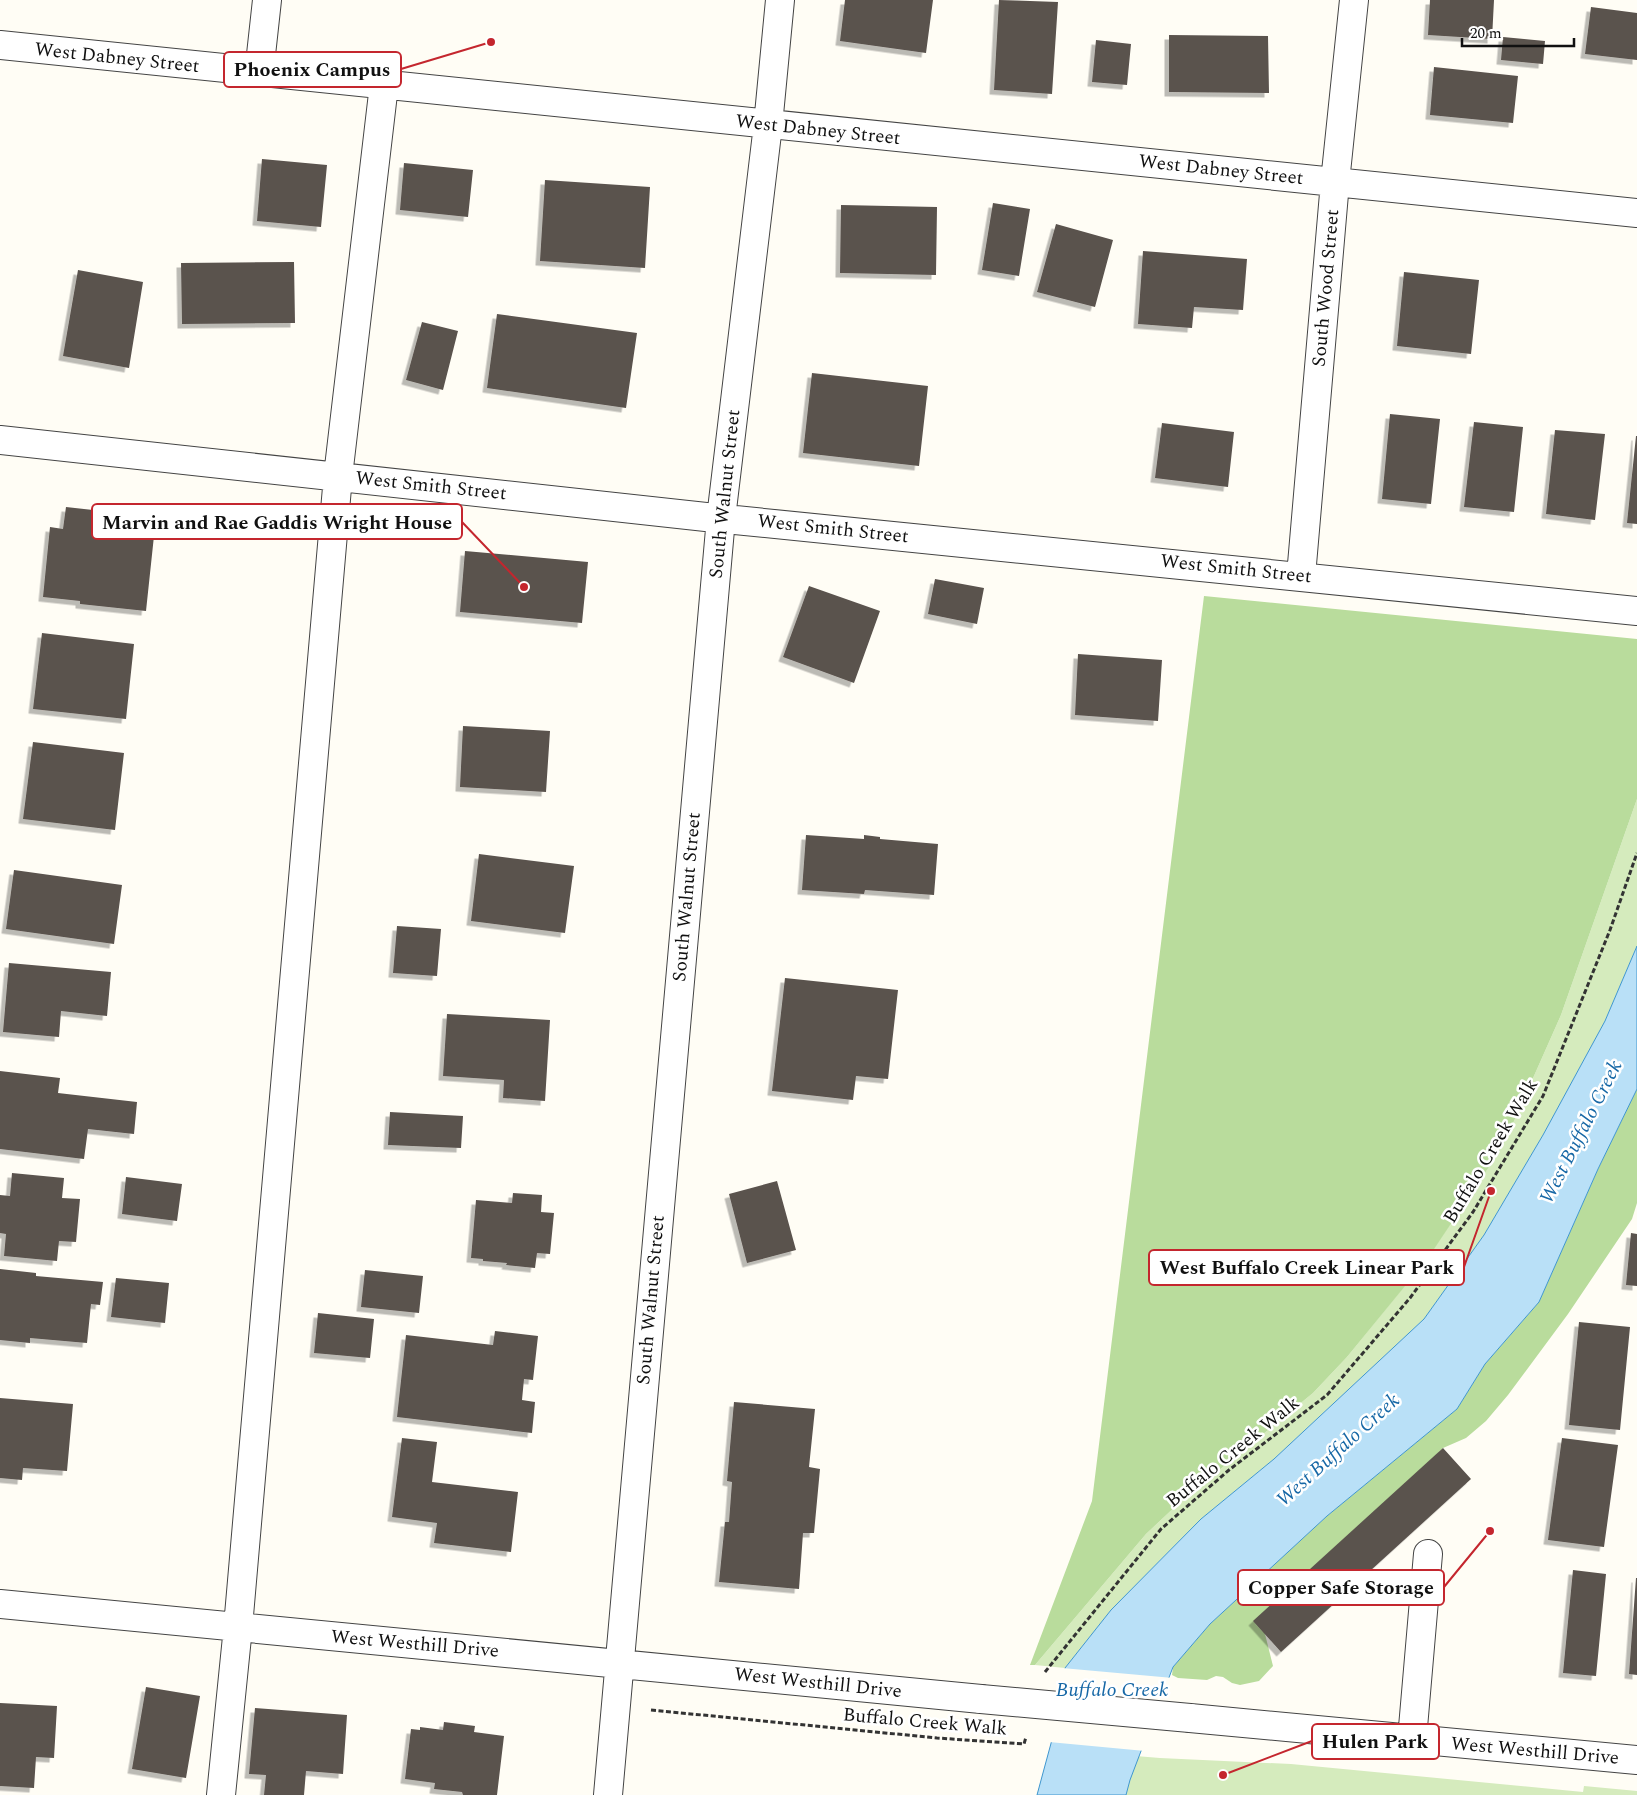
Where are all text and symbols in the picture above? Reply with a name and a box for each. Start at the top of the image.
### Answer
scale bar [1462,15,1574,47]
text: 20 m [1470,22,1502,45]
street label: West Dabney Street [33,35,201,81]
callout: Phoenix Campus [224,52,401,87]
text: Phoenix Campus [234,55,390,85]
street label: West Dabney Street [734,107,902,153]
street label: West Dabney Street [1137,147,1305,193]
street label: South Wood Street [1305,208,1347,368]
street label: South Walnut Street [702,408,748,580]
street label: West Smith Street [354,464,508,508]
callout: Marvin and Rae Gaddis Wright House [92,504,462,539]
street label: West Smith Street [756,507,910,551]
text: Marvin and Rae Gaddis Wright House [102,508,452,538]
street label: West Smith Street [1159,547,1313,591]
street label: South Walnut Street [665,811,709,983]
water label: West Buffalo Creek [1532,1054,1630,1209]
street label: Buffalo Creek Walk [1436,1073,1546,1229]
street label: South Walnut Street [629,1214,673,1386]
callout: West Buffalo Creek Linear Park [1149,1250,1464,1285]
text: West Buffalo Creek Linear Park [1160,1253,1454,1283]
water label: West Buffalo Creek [1269,1386,1407,1514]
street label: Buffalo Creek Walk [1160,1389,1306,1515]
callout: Copper Safe Storage [1238,1570,1444,1605]
text: Copper Safe Storage [1248,1573,1434,1603]
street label: West Westhill Drive [330,1622,500,1666]
street label: West Westhill Drive [733,1660,903,1706]
water label: Buffalo Creek [1056,1675,1169,1705]
street label: Buffalo Creek Walk [842,1700,1009,1744]
callout: Hulen Park [1312,1724,1439,1759]
text: Hulen Park [1322,1727,1428,1757]
street label: West Westhill Drive [1450,1729,1620,1773]

